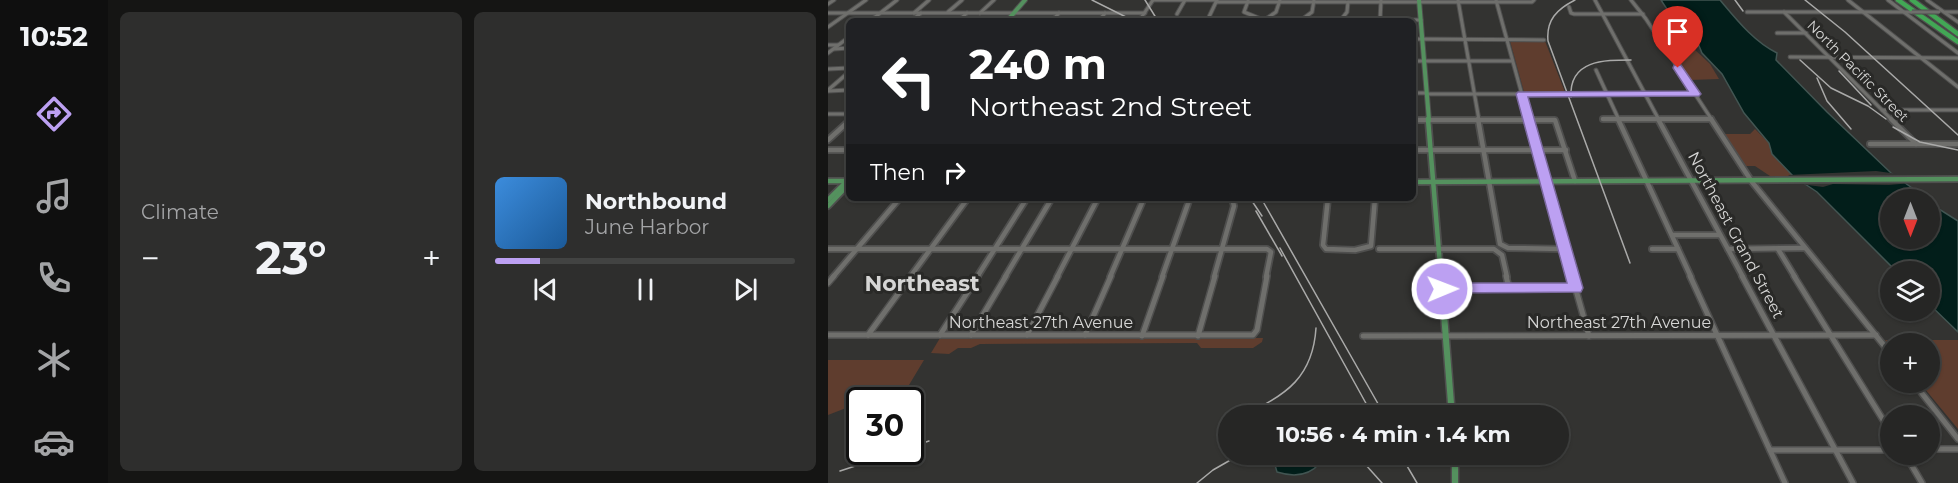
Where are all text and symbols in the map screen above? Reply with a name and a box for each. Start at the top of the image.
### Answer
pin [1652,6,1703,68]
icon: arrive [1661,15,1694,48]
street label: North Pacific Street [1803,16,1913,126]
text: 10:52 [20,20,88,53]
text: 240 m [969,38,1107,90]
icon: left [870,42,948,120]
text: Northeast 2nd Street [969,90,1252,123]
icon: directions [33,93,75,135]
street label: Northeast Grand Street [1684,148,1788,322]
icon: right [938,156,971,189]
text: Then [870,159,926,186]
icon: music [33,175,75,217]
text: Northbound [585,188,727,215]
north arrow [1880,189,1940,249]
map controls [1880,189,1940,465]
text: Climate [141,200,219,224]
text: June Harbor [585,215,709,239]
text: 23° [255,230,327,285]
text: − [141,238,160,278]
text: + [422,238,441,278]
icon: phone [33,257,75,299]
position arrow [1410,257,1474,321]
button: layers [1880,261,1940,321]
district label: Northeast [864,270,980,297]
icon: previous [529,273,562,306]
icon: pause [629,273,662,306]
icon: next [729,273,762,306]
street label: Northeast 27th Avenue [949,313,1133,332]
street label: Northeast 27th Avenue [1527,313,1711,332]
button: + [1880,333,1940,393]
icon: climate [33,339,75,381]
speed limit sign: 30 [846,387,924,465]
button: − [1880,405,1940,465]
icon: car [33,421,75,463]
text: 10:56 · 4 min · 1.4 km [1276,421,1511,448]

